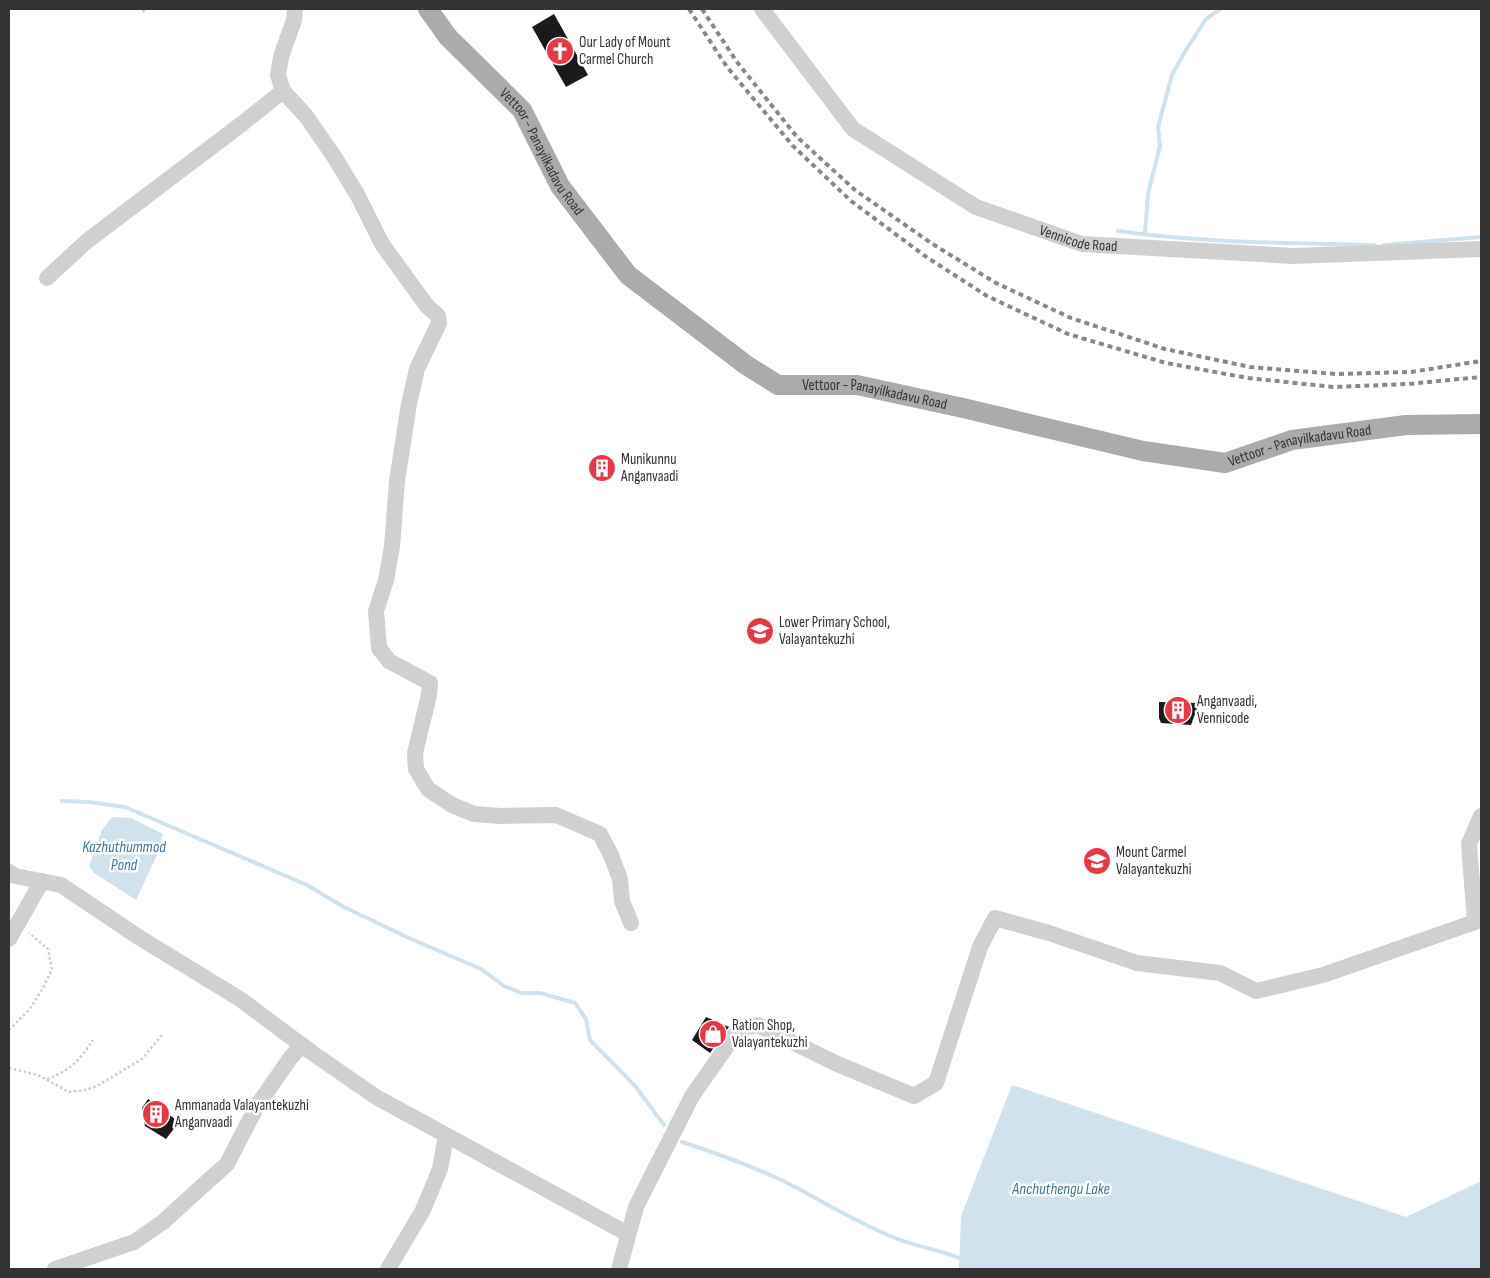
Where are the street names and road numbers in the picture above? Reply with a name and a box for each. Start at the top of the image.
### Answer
street label: Vettoor - Panayilkadavu Road [495,84,588,219]
street label: Vennicode Road [1037,221,1118,256]
street label: Vettoor - Panayilkadavu Road [802,376,949,414]
street label: Vettoor - Panayilkadavu Road [1226,421,1372,471]

